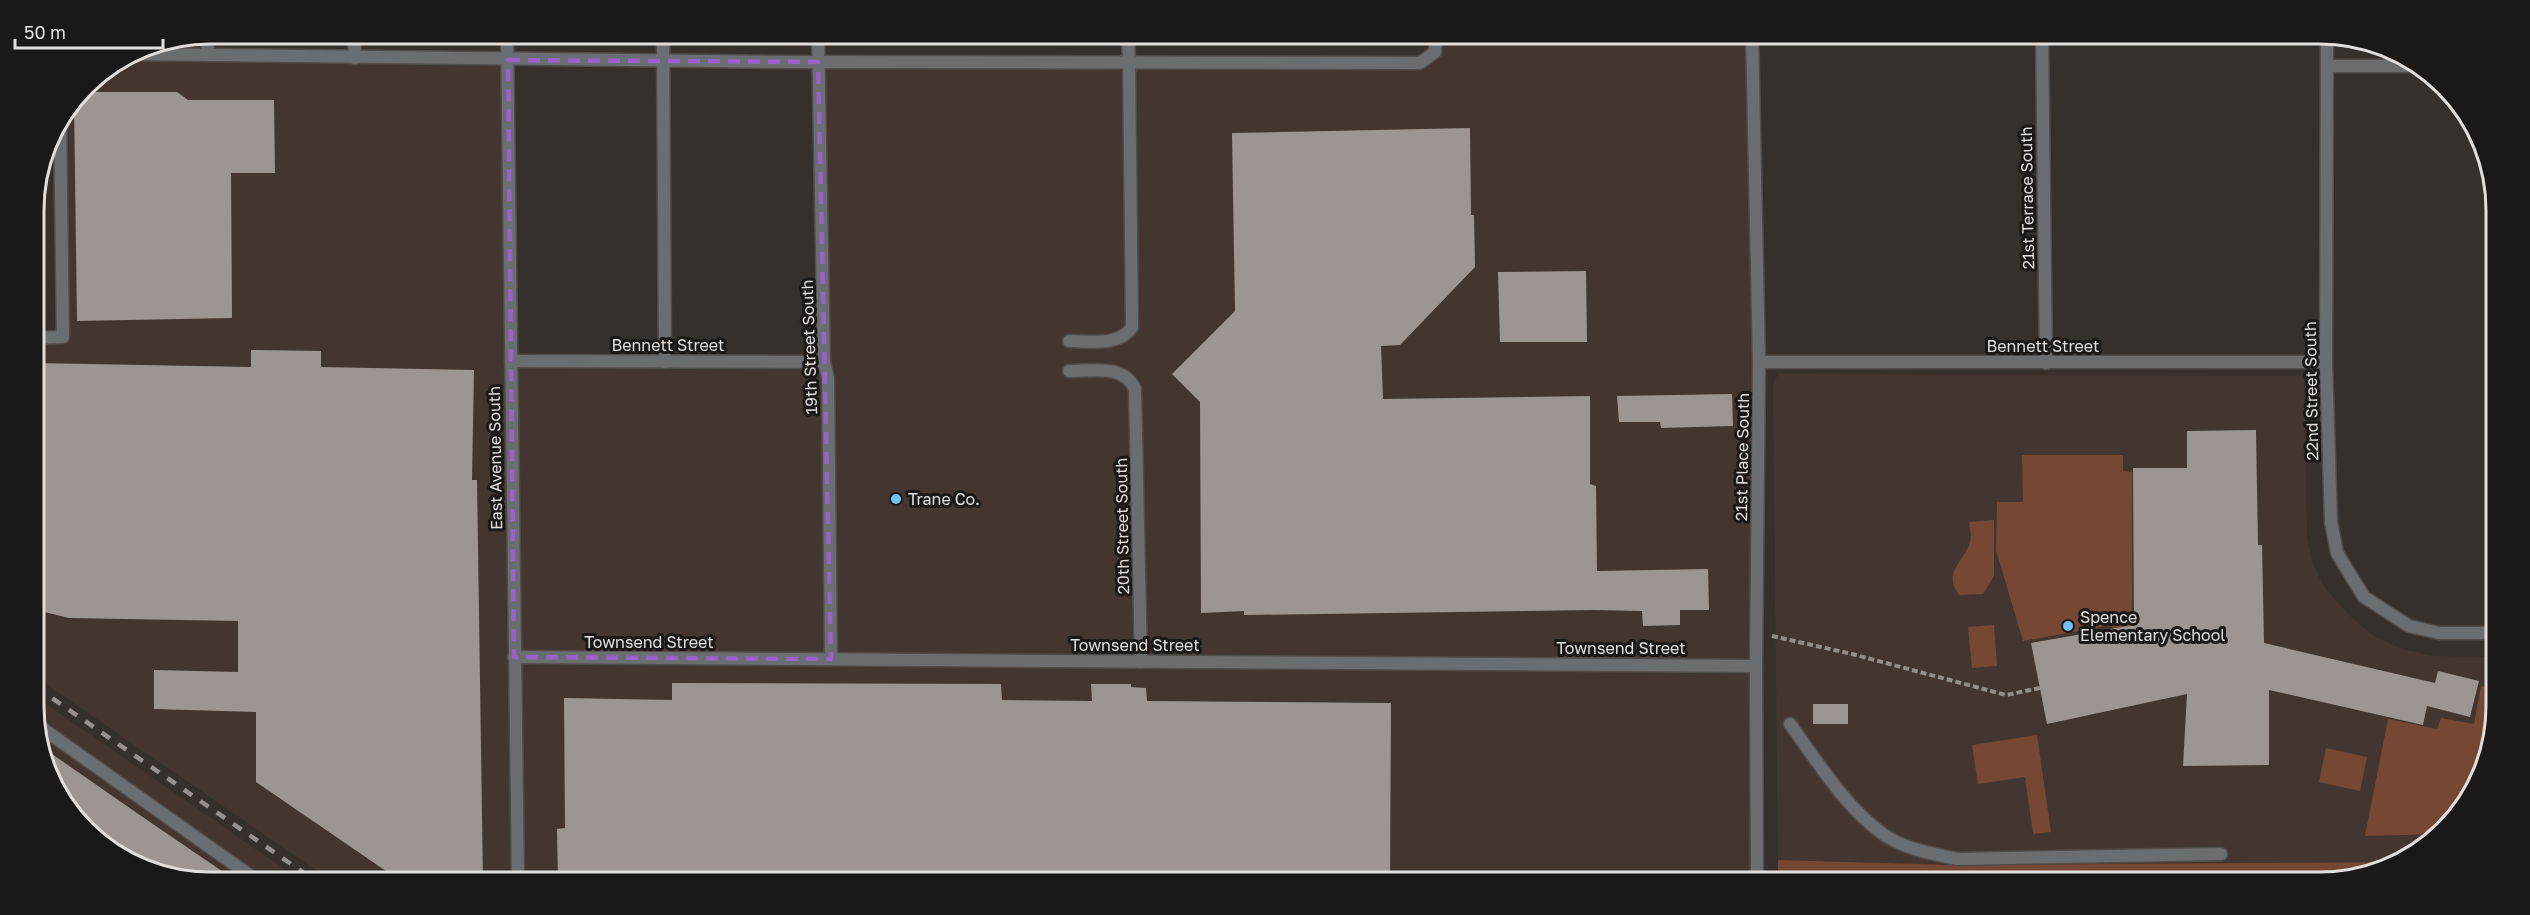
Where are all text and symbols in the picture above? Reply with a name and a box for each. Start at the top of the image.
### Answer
scale bar [15,12,164,50]
text: 50 m [24,21,66,43]
street label: 21st Terrace South [2016,126,2038,270]
street label: 19th Street South [797,279,821,415]
street label: 22nd Street South [2300,321,2322,461]
street label: Bennett Street [612,335,724,355]
street label: Bennett Street [1987,336,2099,356]
street label: East Avenue South [484,386,506,530]
street label: 21st Place South [1731,393,1753,521]
street label: 20th Street South [1111,458,1133,594]
place label: Trane Co. [908,489,980,509]
marker: Trane Co. [889,492,903,506]
place label: Spence Elementary School [2080,607,2225,645]
marker: Spence Elementary School [2061,619,2075,633]
street label: Townsend Street [584,632,714,652]
street label: Townsend Street [1070,635,1200,655]
street label: Townsend Street [1556,638,1686,658]

